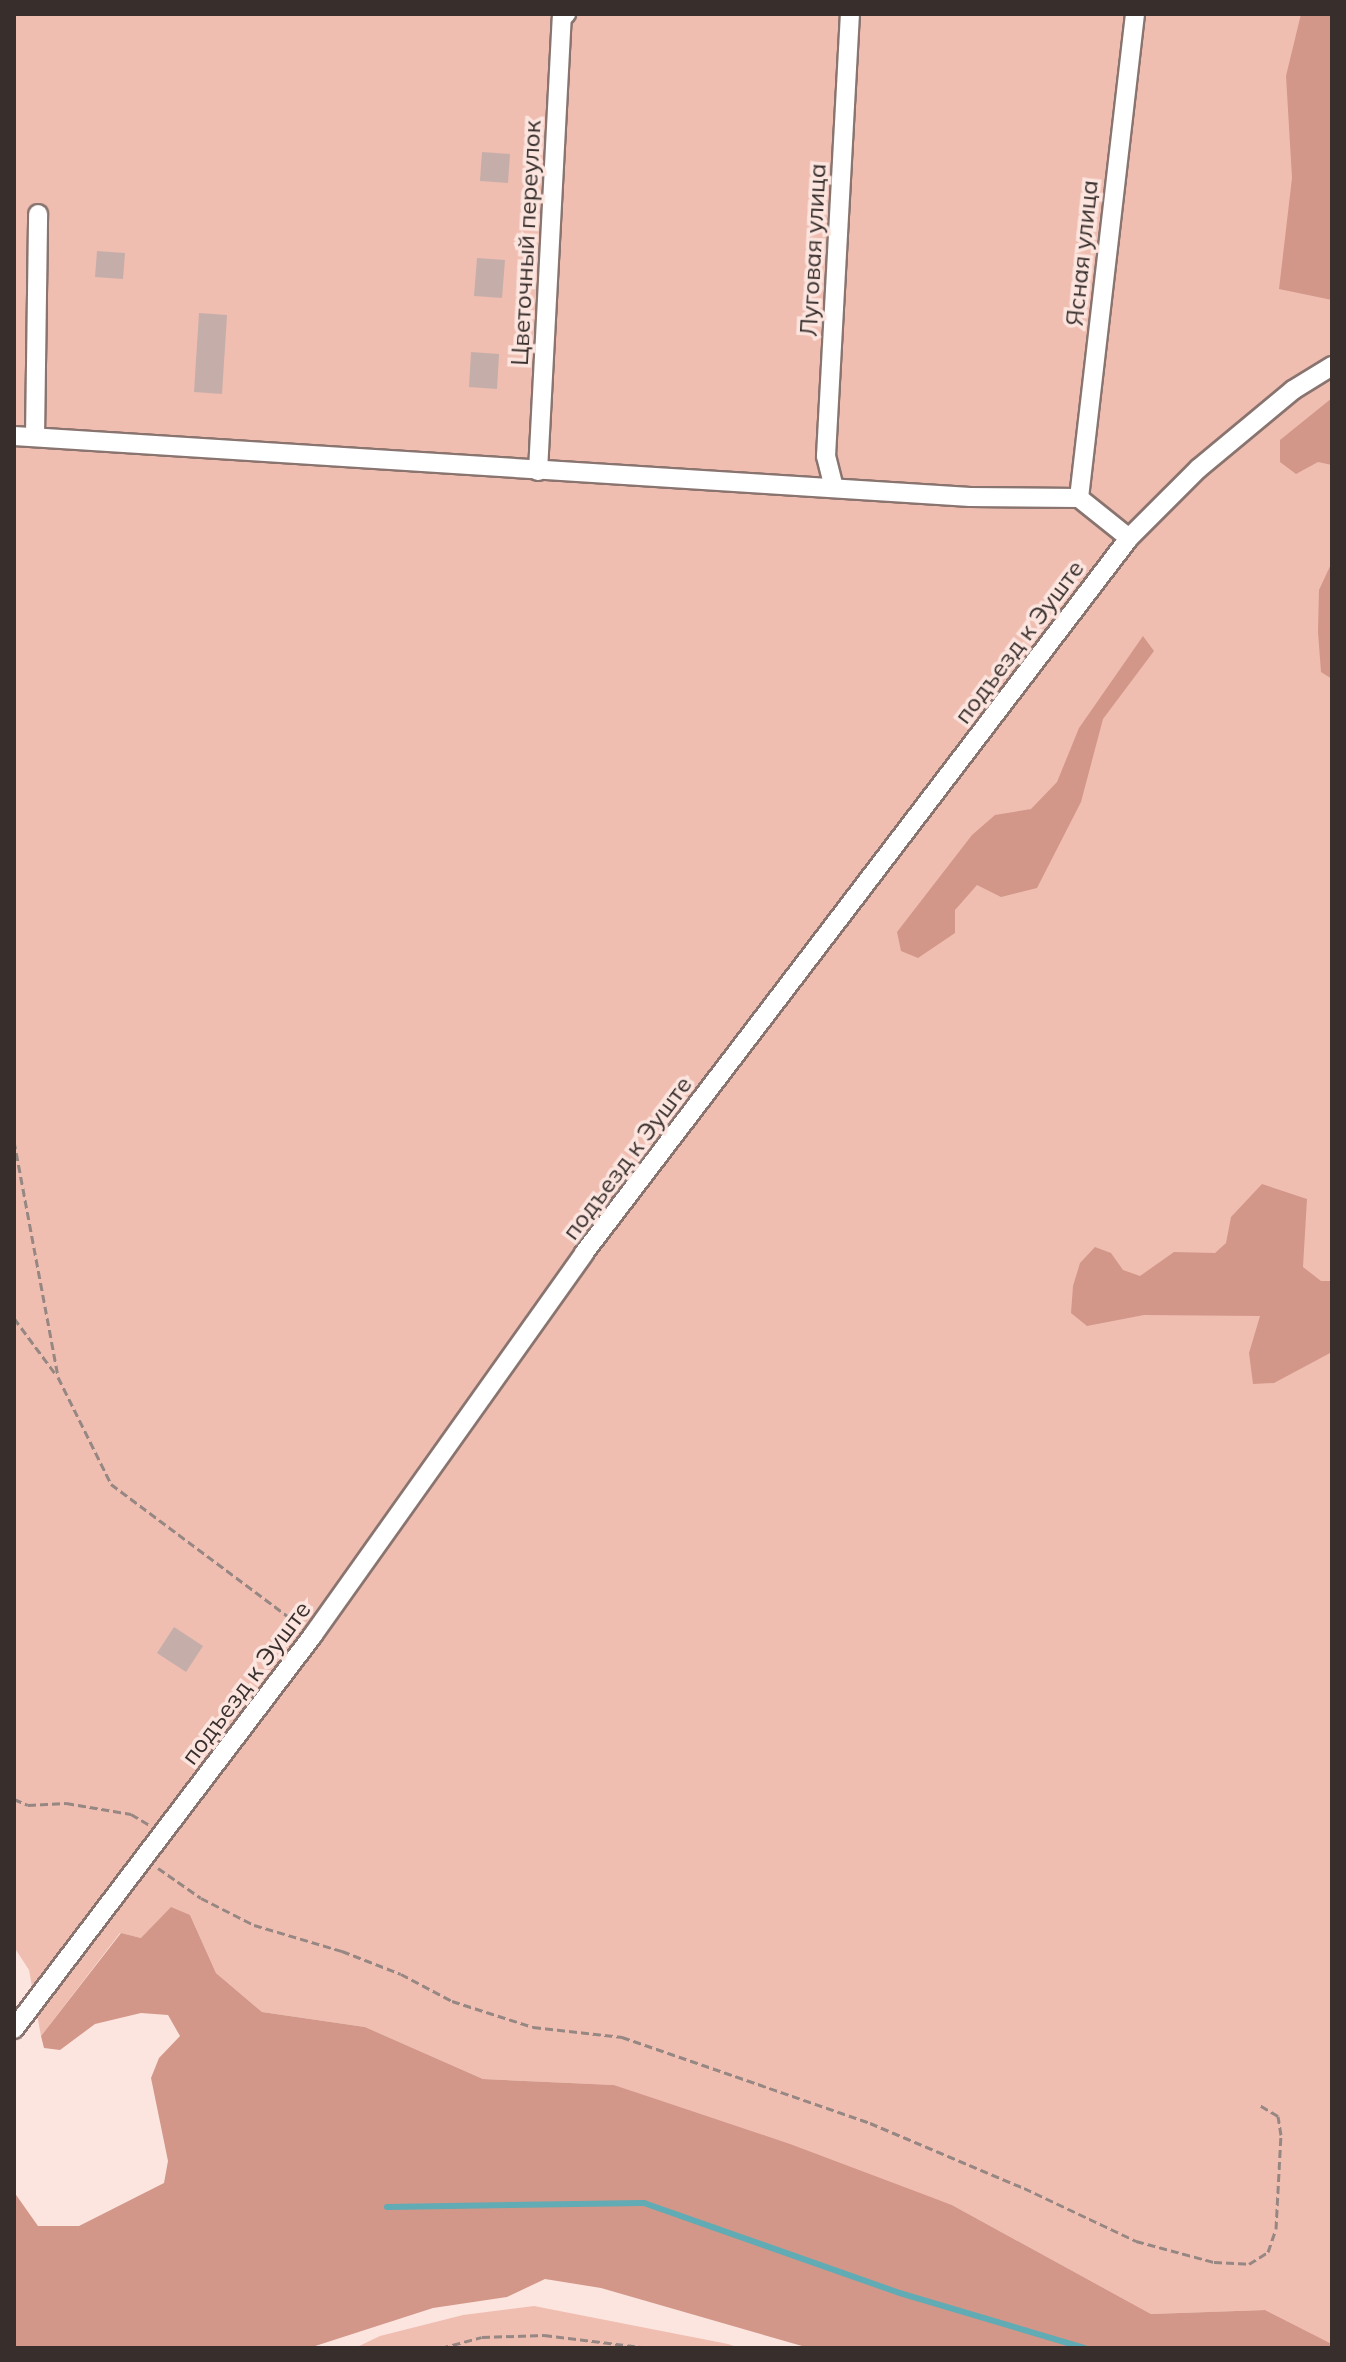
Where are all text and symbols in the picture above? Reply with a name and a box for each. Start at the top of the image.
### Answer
street label: Цветочный переулок [505,120,547,366]
street label: Луговая улица [794,163,832,337]
street label: Ясная улица [1060,178,1104,328]
street label: подъезд к Эуште [948,555,1090,729]
street label: подъезд к Эуште [556,1071,698,1245]
street label: подъезд к Эуште [175,1596,317,1770]

